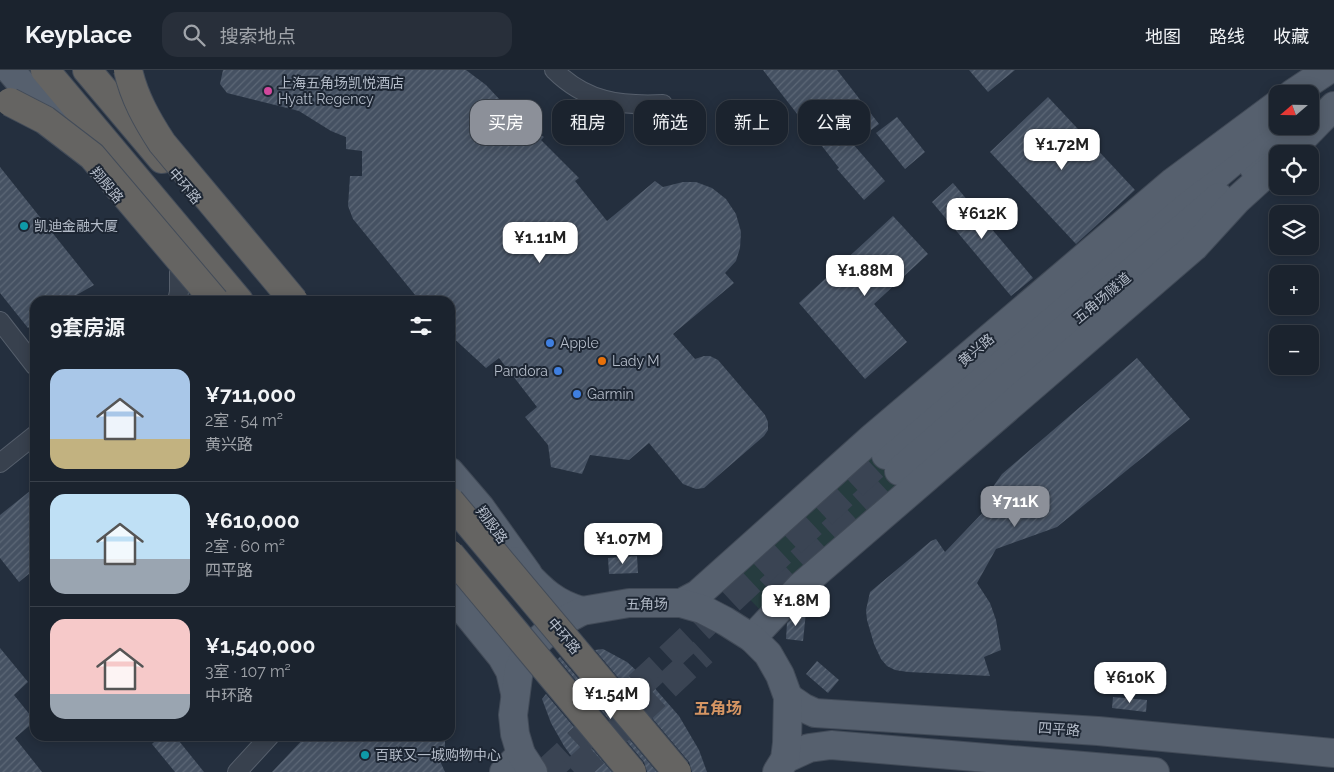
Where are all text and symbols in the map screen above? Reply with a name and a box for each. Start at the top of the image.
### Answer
search box [162,12,512,57]
text: Keyplace [25,20,132,49]
icon: search [180,21,208,49]
text: 搜索地点 [220,25,296,47]
text: 地图 [1145,26,1181,47]
text: 路线 [1209,26,1245,47]
text: 收藏 [1273,26,1309,47]
place label: 上海五角场凯悦酒店 Hyatt Regency [278,75,404,107]
marker: 上海五角场凯悦酒店 Hyatt Regency [262,85,274,97]
north arrow [1269,85,1319,135]
map controls [1269,85,1319,375]
chip: 买房 [470,100,542,145]
chip: 租房 [552,100,624,145]
chip: 筛选 [634,100,706,145]
chip: 新上 [716,100,788,145]
chip: 公寓 [798,100,870,145]
pin: ¥1.72M [1021,128,1103,171]
text: ¥1.72M [1035,135,1089,154]
button: locate [1269,145,1319,195]
street label: 翔殷路 [87,164,127,206]
street label: 中环路 [165,165,205,207]
pin: ¥612K [947,198,1017,240]
text: ¥612K [958,204,1006,223]
button: layers [1269,205,1319,255]
place label: 凯迪金融大厦 [34,218,118,234]
marker: 凯迪金融大厦 [18,220,30,232]
pin: ¥1.11M [499,222,581,264]
text: ¥1.11M [514,228,566,247]
pin: ¥1.88M [824,254,906,297]
text: ¥1.88M [837,261,893,280]
button: + [1269,265,1319,315]
street label: 五角场隧道 [1070,269,1134,327]
icon: filters [407,312,435,340]
text: 9套房源 [50,315,125,340]
button: − [1269,325,1319,375]
street label: 黄兴路 [955,330,997,370]
place label: Apple [560,335,599,351]
marker: Apple [544,337,556,349]
place label: Lady M [612,353,660,369]
marker: Lady M [596,355,608,367]
place label: Pandora [494,363,548,379]
marker: Pandora [552,365,564,377]
text: ¥711,000 [205,382,296,407]
place label: Garmin [587,386,634,402]
marker: Garmin [571,388,583,400]
icon: home [90,389,150,449]
text: 2室 · 54 m² [205,411,283,430]
text: 黄兴路 [205,435,253,454]
pin: ¥711K [980,486,1050,528]
text: ¥711K [992,492,1038,511]
street label: 翔殷路 [473,503,511,547]
text: ¥610,000 [205,508,300,533]
icon: home [90,514,150,574]
pin: ¥1.07M [582,522,664,565]
text: ¥1.07M [595,529,651,548]
text: 2室 · 60 m² [205,537,285,556]
text: 四平路 [205,561,253,580]
pin: ¥1.8M [761,584,831,627]
text: ¥1.8M [773,591,819,610]
street label: 五角场 [626,596,668,612]
street label: 中环路 [544,615,584,657]
text: ¥1,540,000 [205,633,315,658]
icon: home [90,639,150,699]
text: 3室 · 107 m² [205,662,291,681]
pin: ¥610K [1095,662,1165,704]
text: ¥610K [1105,668,1155,687]
pin: ¥1.54M [570,678,652,720]
text: ¥1.54M [584,684,638,703]
text: 中环路 [205,686,253,705]
district label: 五角场 [694,699,742,718]
street label: 四平路 [1037,720,1081,738]
place label: 百联又一城购物中心 [375,747,501,763]
marker: 百联又一城购物中心 [359,749,371,761]

